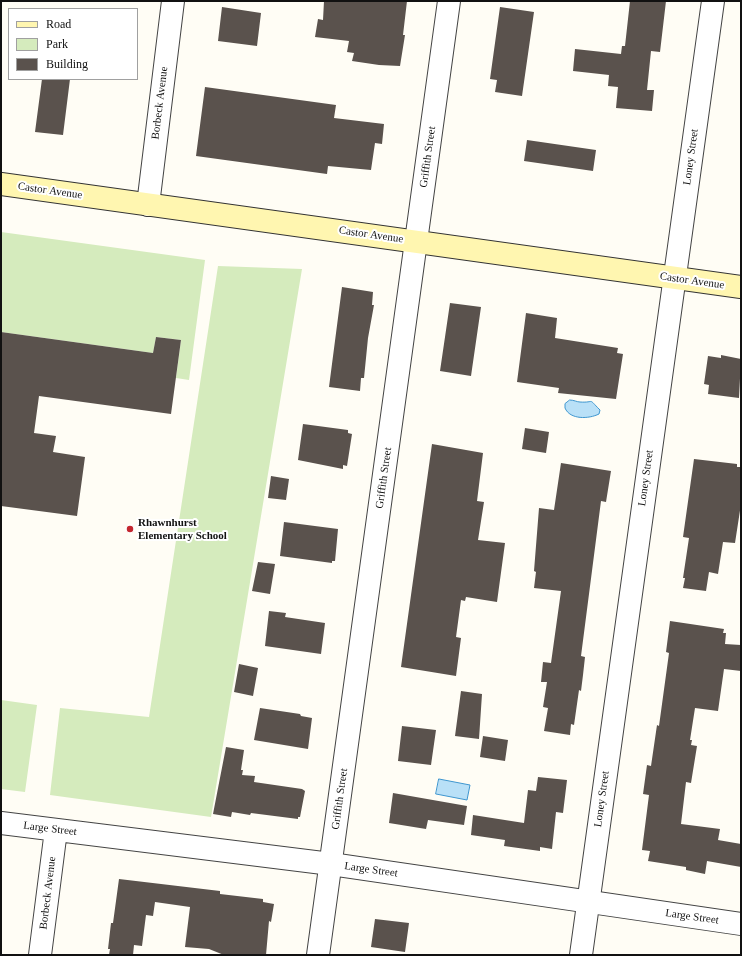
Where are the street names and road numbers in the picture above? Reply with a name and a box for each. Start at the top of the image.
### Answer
street label: Borbeck Avenue [149,66,171,140]
street label: Griffith Street [417,125,439,189]
street label: Loney Street [681,128,701,186]
street label: Castor Avenue [17,180,83,202]
street label: Castor Avenue [338,224,404,246]
street label: Castor Avenue [659,270,725,292]
street label: Griffith Street [373,446,395,510]
street label: Loney Street [636,449,656,507]
street label: Griffith Street [329,767,351,831]
street label: Loney Street [592,770,612,828]
street label: Large Street [22,819,78,839]
street label: Borbeck Avenue [37,856,59,930]
street label: Large Street [343,860,399,880]
street label: Large Street [664,907,720,927]

